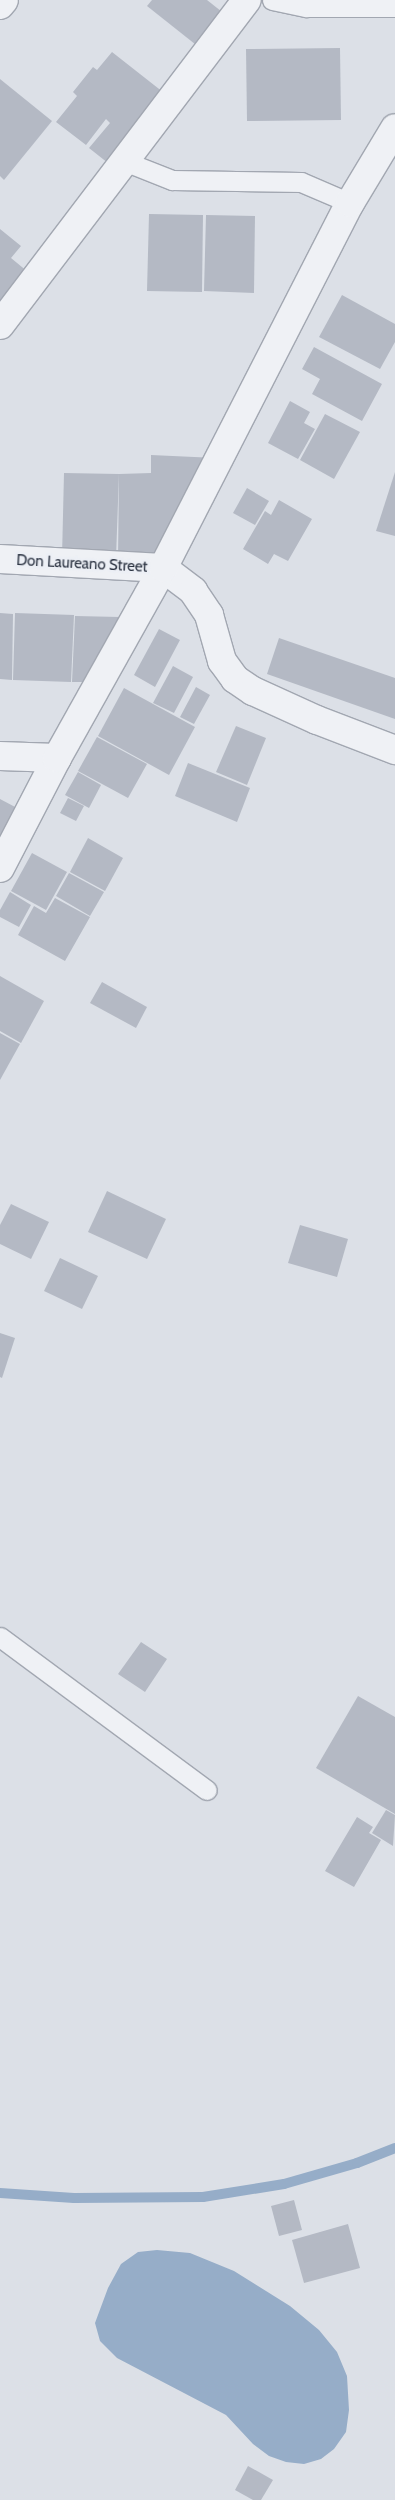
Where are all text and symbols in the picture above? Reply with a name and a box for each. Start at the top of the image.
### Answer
street label: Don Laureano Street [16,552,148,576]

